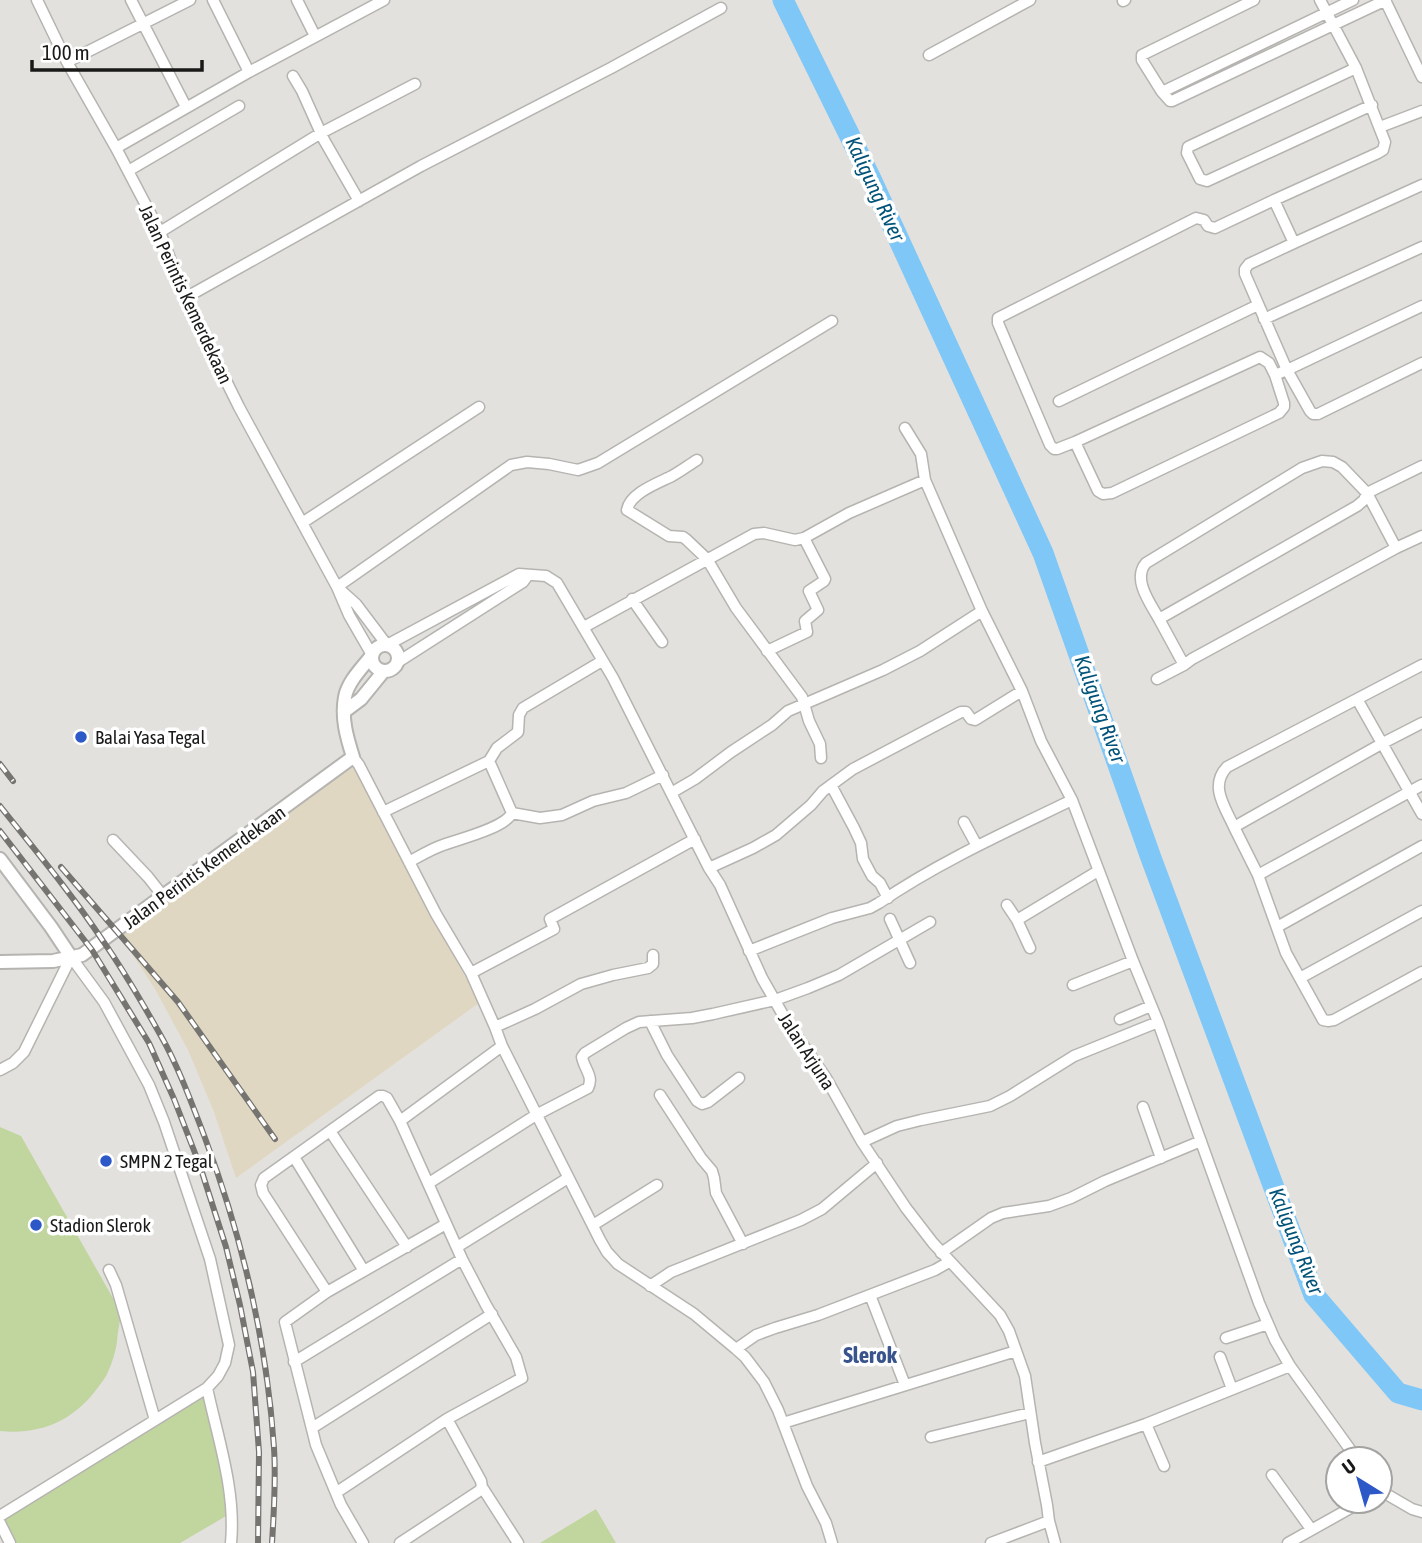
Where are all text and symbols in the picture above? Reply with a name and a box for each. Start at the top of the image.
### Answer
scale bar [32,28,201,72]
text: 100 m [42,40,90,64]
water label: Kaligung River [841,133,911,245]
street label: Jalan Perintis Kemerdekaan [135,201,237,387]
water label: Kaligung River [1070,652,1132,766]
place label: Balai Yasa Tegal [95,726,205,748]
marker: Balai Yasa Tegal [73,729,89,745]
street label: Jalan Perintis Kemerdekaan [119,801,289,933]
street label: Jalan Arjuna [774,1008,840,1094]
place label: SMPN 2 Tegal [120,1150,213,1172]
marker: SMPN 2 Tegal [98,1153,114,1169]
water label: Kaligung River [1265,1184,1329,1298]
place label: Stadion Slerok [50,1214,151,1236]
marker: Stadion Slerok [28,1217,44,1233]
district label: Slerok [843,1342,898,1368]
north arrow [1324,1445,1394,1515]
text: U [1338,1454,1360,1479]

